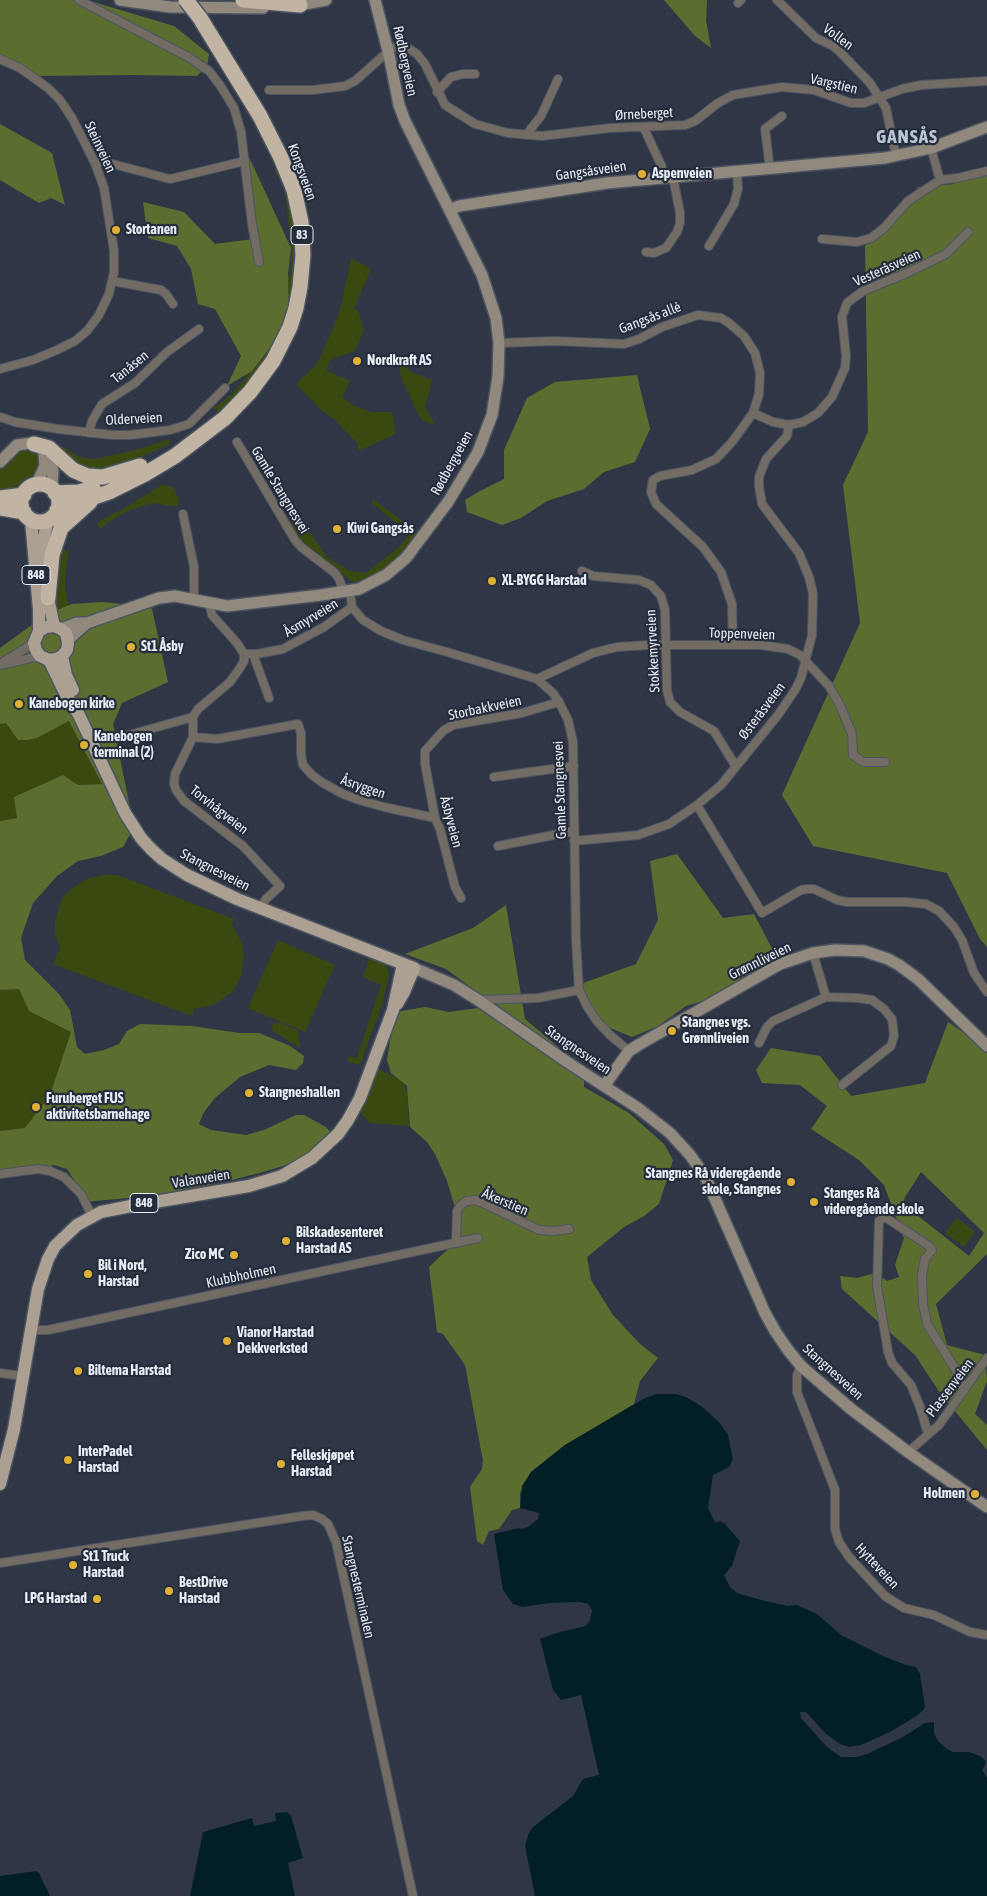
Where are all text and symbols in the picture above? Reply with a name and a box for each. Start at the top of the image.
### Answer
street label: Vollen [820,20,856,54]
street label: Rødbergveien [389,24,421,98]
street label: Vargstien [809,70,859,98]
street label: Ørneberget [614,104,674,124]
street label: Steinveien [81,119,119,175]
district label: GANSÅS [875,126,939,148]
street label: Kongsveien [284,141,320,203]
street label: Gangsåsveien [554,158,628,184]
place label: Aspenveien [652,166,712,182]
marker: Aspenveien [636,168,648,180]
place label: Stortanen [126,222,177,238]
marker: Stortanen [110,224,122,236]
road number: 83 [291,226,313,244]
street label: Vesteråsveien [851,246,923,290]
street label: Gangsås allé [617,298,683,338]
street label: Tanåsen [108,347,152,387]
place label: Nordkraft AS [367,353,432,369]
marker: Nordkraft AS [351,355,363,367]
street label: Olderveien [105,409,163,429]
street label: Rødbergveien [427,428,477,498]
street label: Gamle Stangnesvei [247,444,313,536]
place label: Kiwi Gangsås [347,521,414,537]
marker: Kiwi Gangsås [331,523,343,535]
road number: 848 [22,566,50,584]
place label: XL-BYGG Harstad [502,573,587,589]
marker: XL-BYGG Harstad [486,575,498,587]
street label: Åsmyrveien [281,595,341,641]
street label: Stokkemyrveien [642,609,664,693]
street label: Toppenveien [708,624,776,644]
place label: St1 Åsby [141,639,183,655]
marker: St1 Åsby [125,641,137,653]
street label: Østeråsveien [735,679,789,743]
street label: Storbakkveien [447,692,523,724]
place label: Kanebogen kirke [29,696,115,712]
marker: Kanebogen kirke [13,698,25,710]
place label: Kanebogen terminal (2) [94,729,154,762]
marker: Kanebogen terminal (2) [78,739,90,751]
street label: Gamle Stangnesvei [550,741,570,839]
street label: Åsryggen [338,772,388,802]
street label: Torvhågveien [186,782,252,838]
street label: Åsbyveien [436,795,466,849]
street label: Stangnesveien [177,845,253,895]
street label: Grønnliveien [726,939,794,983]
place label: Stangnes vgs. Grønnliveien [682,1015,750,1048]
street label: Stangnesveien [542,1022,614,1078]
marker: Stangnes vgs. Grønnliveien [666,1025,678,1037]
place label: Stangneshallen [259,1085,340,1101]
marker: Stangneshallen [243,1087,255,1099]
place label: Furuberget FUS aktivitetsbarnehage [46,1091,150,1124]
marker: Furuberget FUS aktivitetsbarnehage [30,1101,42,1113]
street label: Valanveien [171,1166,231,1192]
place label: Stangnes Rå videregående skole, Stangnes [645,1166,781,1198]
marker: Stangnes Rå videregående skole, Stangnes [785,1176,797,1188]
street label: Åkerstien [479,1185,531,1219]
place label: Stanges Rå videregående skole [824,1186,924,1218]
road number: 848 [130,1194,158,1212]
marker: Stanges Rå videregående skole [808,1196,820,1208]
place label: Bilskadesenteret Harstad AS [296,1225,383,1258]
marker: Bilskadesenteret Harstad AS [280,1235,292,1247]
place label: Zico MC [185,1247,224,1263]
marker: Zico MC [228,1249,240,1261]
place label: Bil i Nord, Harstad [98,1258,147,1290]
street label: Klubbholmen [205,1260,277,1292]
marker: Bil i Nord, Harstad [82,1268,94,1280]
place label: Vianor Harstad Dekkverksted [237,1325,314,1358]
marker: Vianor Harstad Dekkverksted [221,1335,233,1347]
street label: Stangnesveien [799,1340,867,1404]
street label: Plassenveien [923,1356,977,1420]
place label: Biltema Harstad [88,1363,171,1379]
marker: Biltema Harstad [72,1365,84,1377]
place label: InterPadel Harstad [78,1444,133,1476]
place label: Felleskjøpet Harstad [291,1448,354,1480]
marker: InterPadel Harstad [62,1454,74,1466]
marker: Felleskjøpet Harstad [275,1458,287,1470]
place label: Holmen [923,1486,965,1502]
marker: Holmen [969,1488,981,1500]
street label: Stangnesterminalen [338,1534,378,1640]
street label: Hytteveien [852,1540,902,1592]
place label: St1 Truck Harstad [83,1549,129,1581]
marker: St1 Truck Harstad [67,1559,79,1571]
place label: BestDrive Harstad [179,1575,228,1608]
marker: BestDrive Harstad [163,1585,175,1597]
place label: LPG Harstad [24,1591,87,1607]
marker: LPG Harstad [91,1593,103,1605]

